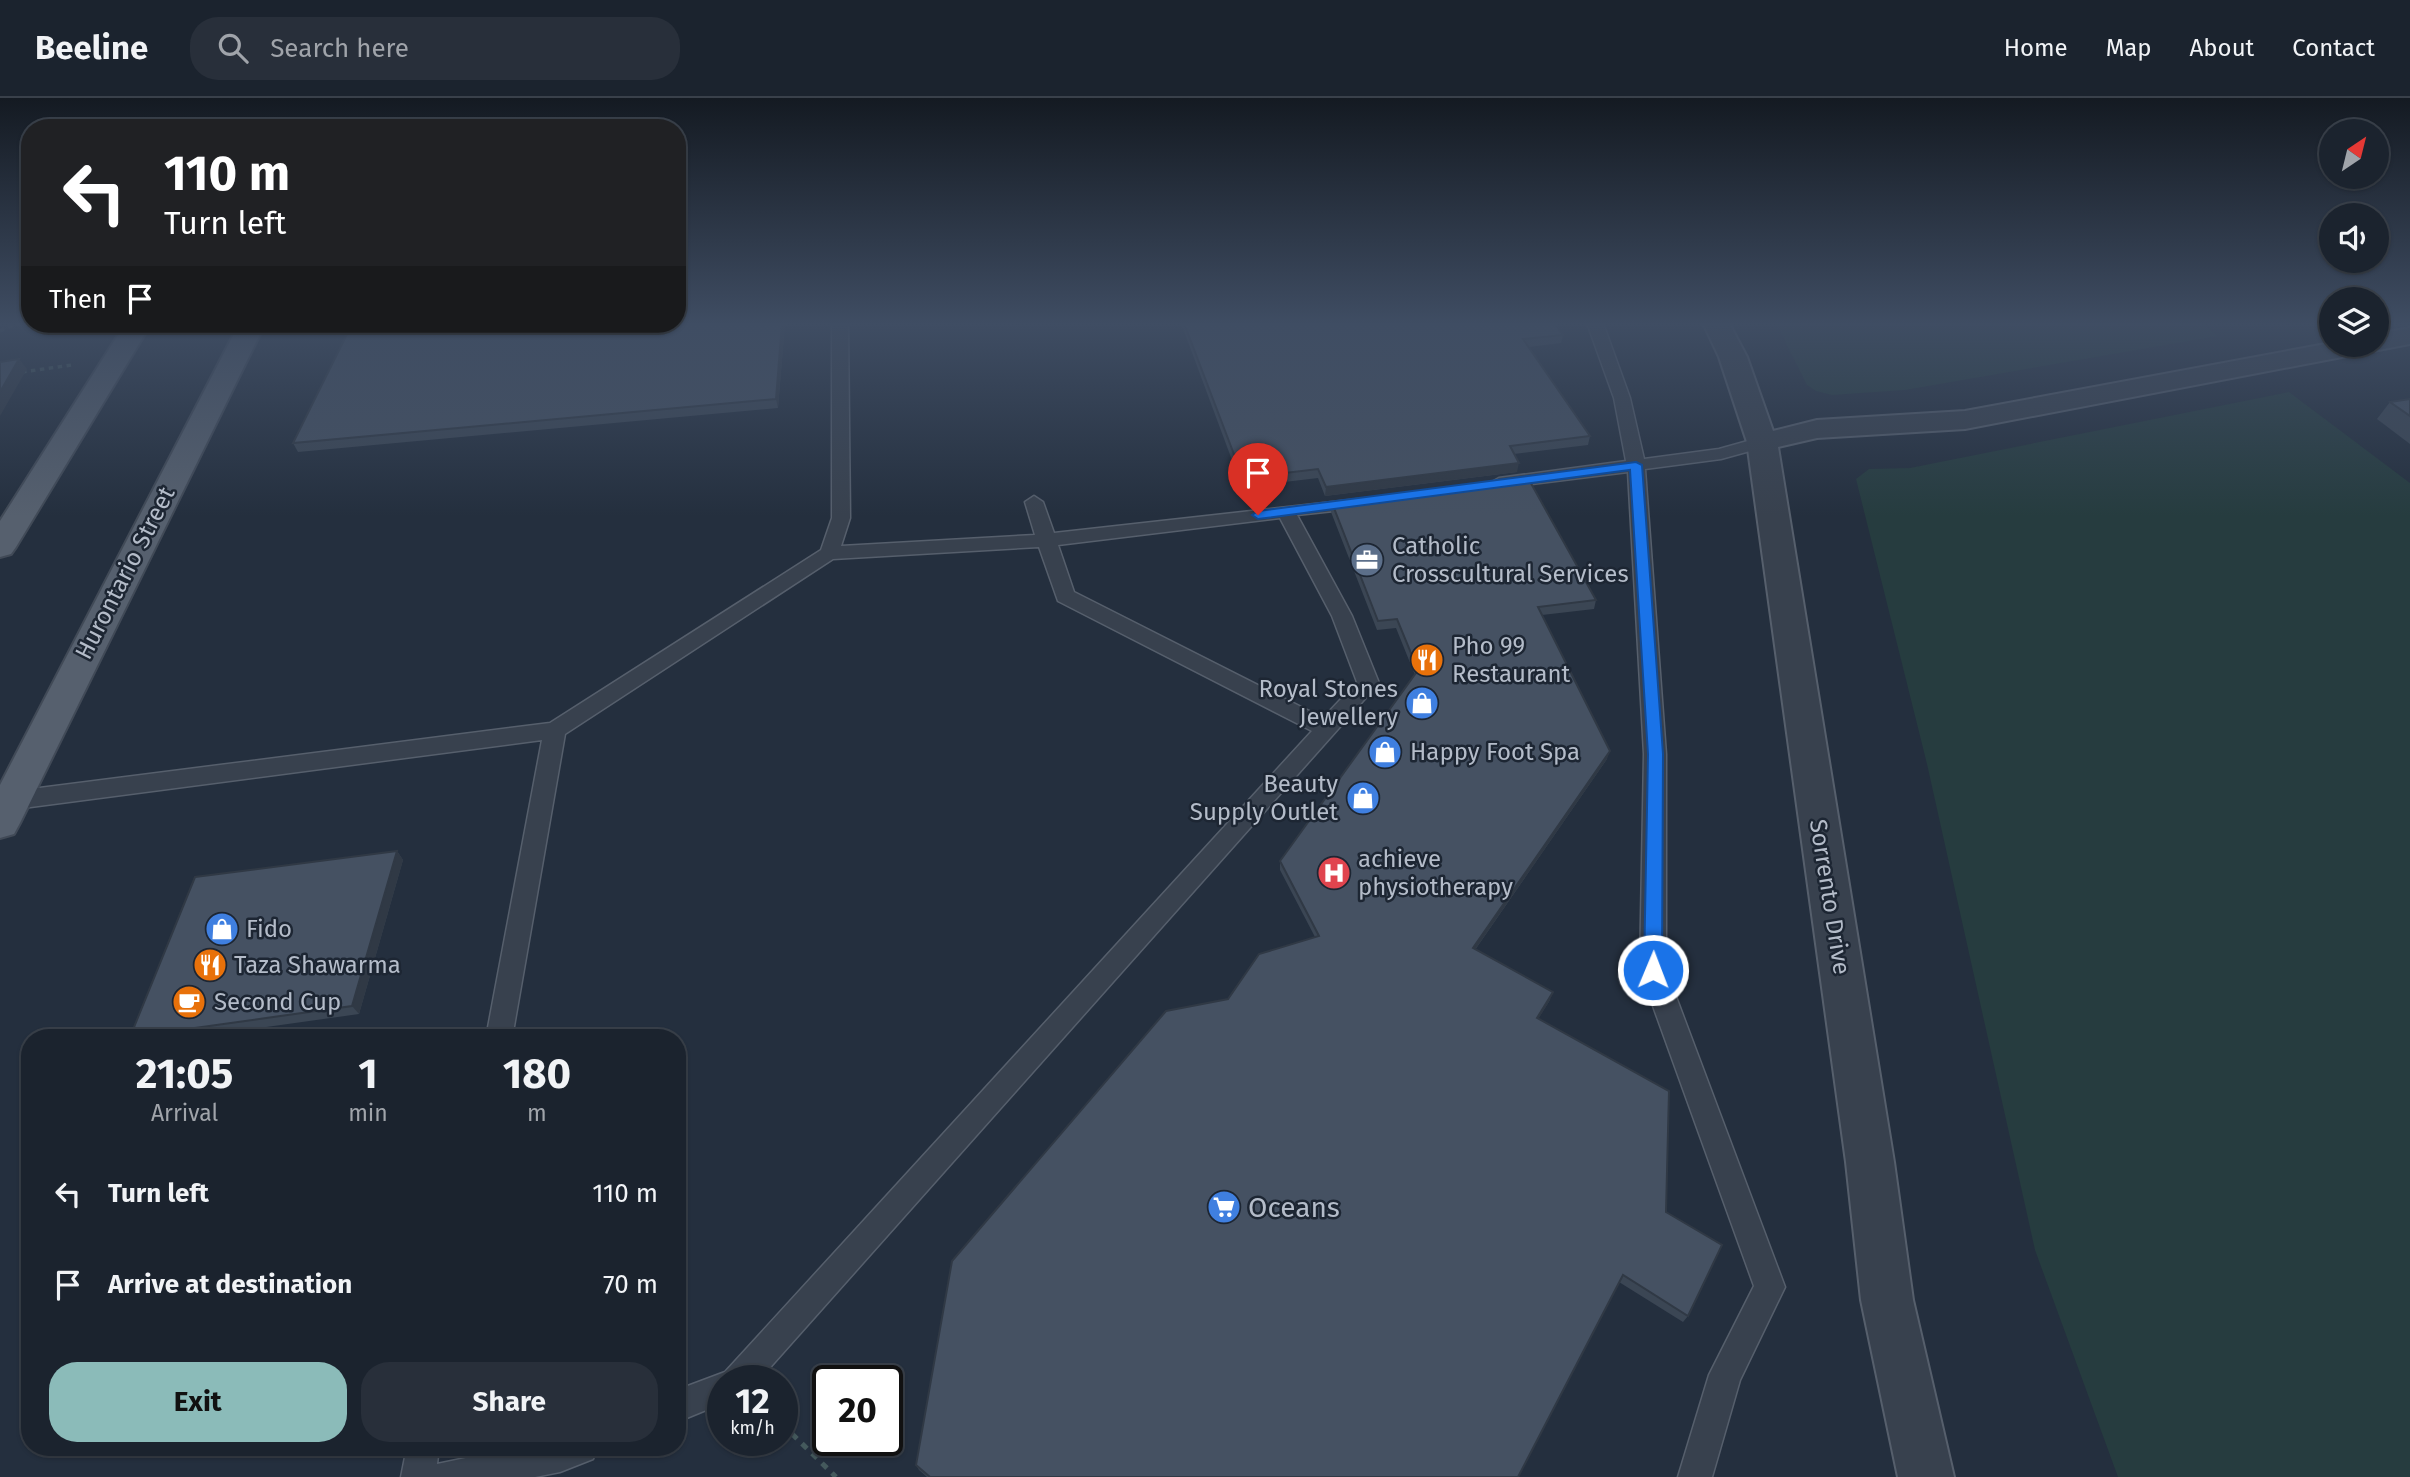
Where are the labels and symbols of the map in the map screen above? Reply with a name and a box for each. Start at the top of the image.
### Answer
north arrow [2319,119,2389,189]
pin [1228,443,1288,515]
street label: Hurontario Street [69,482,181,664]
place label: Catholic Crosscultural Services [1392,532,1629,588]
office icon: Catholic Crosscultural Services [1348,541,1386,579]
place label: Pho 99 Restaurant [1452,632,1571,688]
restaurant icon: Pho 99 Restaurant [1408,641,1446,679]
place label: Royal Stones Jewellery [1259,675,1398,731]
shop icon: Royal Stones Jewellery [1403,684,1441,722]
shop icon: Happy Foot Spa [1366,733,1404,771]
place label: Happy Foot Spa [1410,738,1580,766]
place label: Beauty Supply Outlet [1190,770,1338,826]
shop icon: Beauty Supply Outlet [1344,779,1382,817]
street label: Sorrento Drive [1804,817,1856,977]
place label: achieve physiotherapy [1358,845,1513,901]
hospital icon: achieve physiotherapy [1315,854,1353,892]
shop icon: Fido [203,910,241,948]
place label: Fido [246,915,292,943]
position arrow [1616,933,1690,1007]
restaurant icon: Taza Shawarma [191,946,229,984]
place label: Taza Shawarma [234,951,401,979]
cafe icon: Second Cup [170,983,208,1021]
place label: Second Cup [214,988,341,1016]
supermarket icon: Oceans [1205,1188,1243,1226]
place label: Oceans [1248,1191,1340,1224]
speed limit sign: 20 [812,1365,903,1456]

